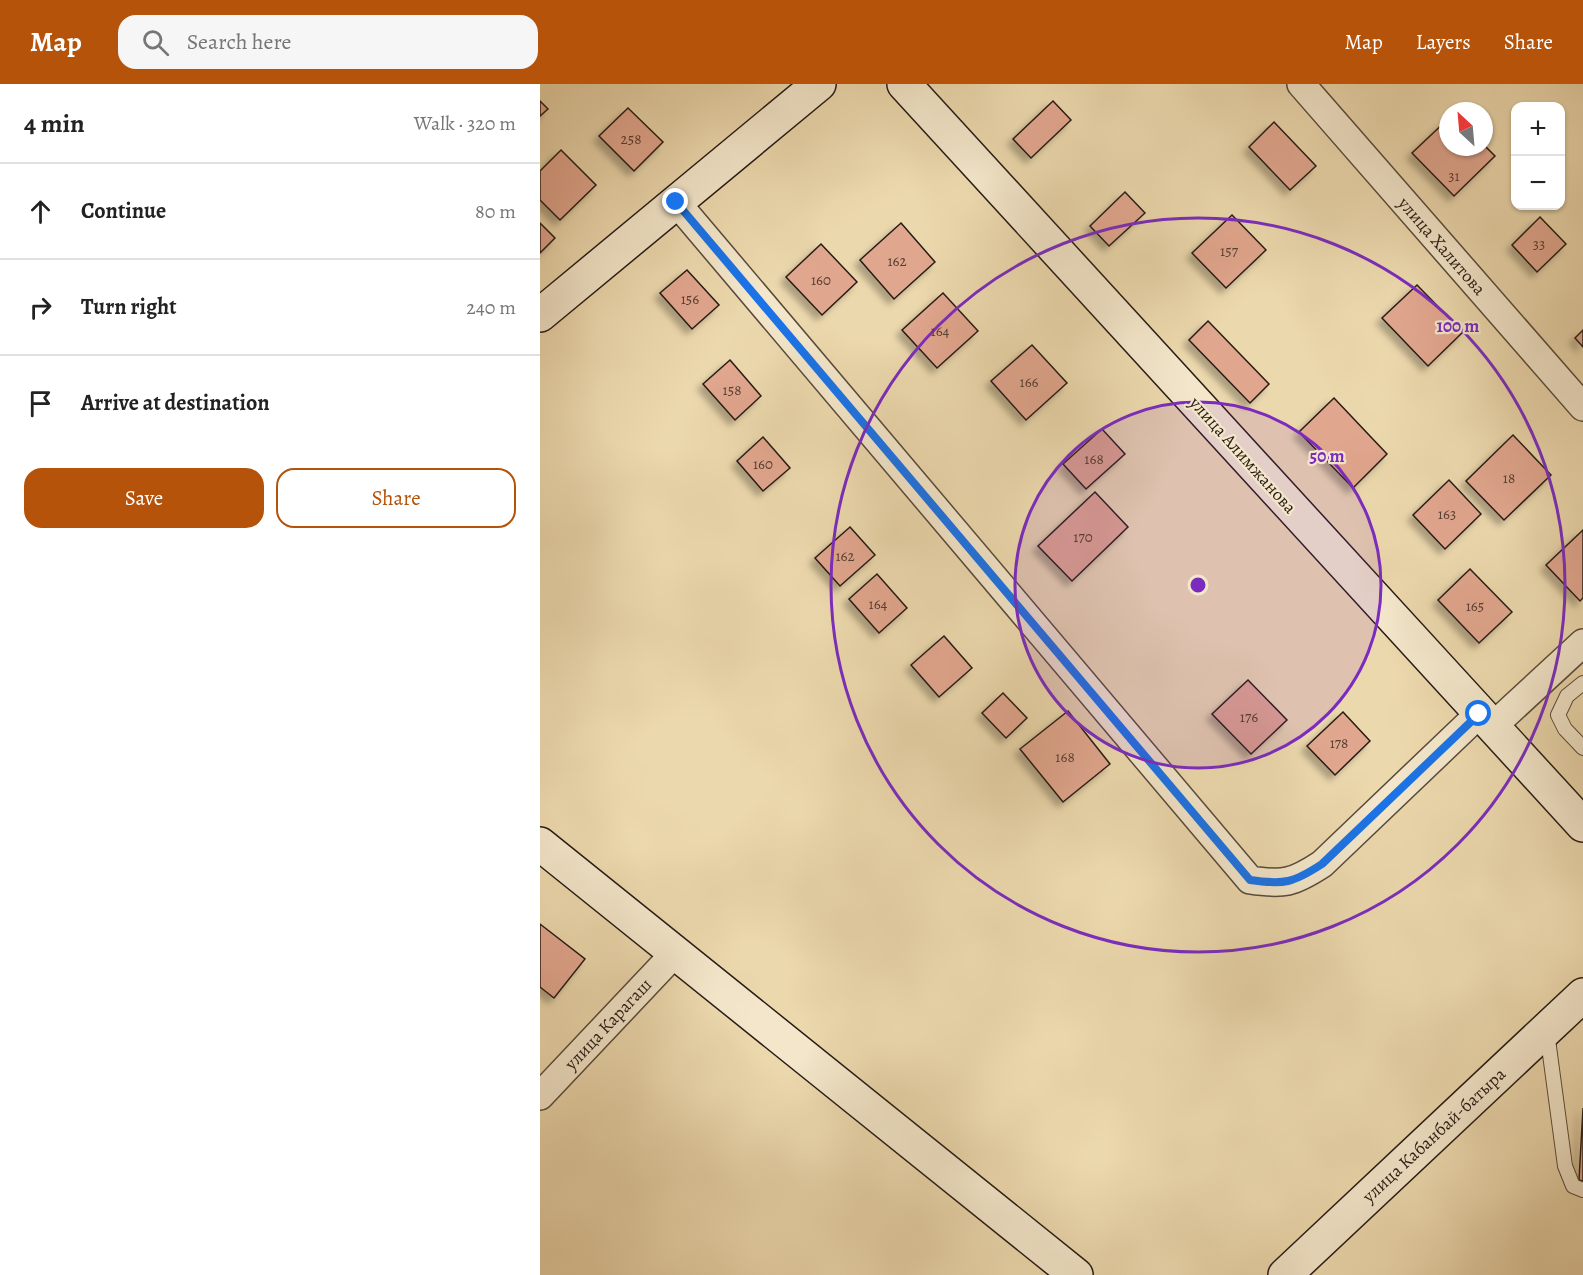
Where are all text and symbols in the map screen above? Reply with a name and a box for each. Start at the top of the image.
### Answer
search box [118,15,538,69]
text: Map [30,23,82,61]
icon: search [139,26,172,59]
text: Search here [187,27,291,57]
text: Map [1344,28,1383,56]
text: Layers [1416,28,1471,56]
text: Share [1504,28,1553,56]
north arrow [1439,102,1493,156]
map controls [1511,102,1565,210]
button: + [1511,102,1565,156]
text: 4 min [24,106,85,141]
text: Walk · 320 m [414,110,516,137]
house number: 258 [621,129,641,149]
button: − [1511,156,1565,210]
house number: 31 [1448,166,1460,186]
route end [662,188,688,214]
street label: улица Халитова [1392,191,1492,301]
icon: ahead [24,195,57,228]
text: Continue [81,196,166,226]
text: 80 m [475,198,516,225]
house number: 33 [1533,234,1545,254]
house number: 157 [1220,241,1239,261]
house number: 162 [887,251,907,271]
house number: 160 [811,270,831,290]
house number: 156 [681,289,699,309]
icon: right [24,291,57,324]
text: Turn right [81,292,177,322]
text: 240 m [466,294,516,321]
text: 100 m [1437,314,1479,338]
house number: 164 [931,321,950,341]
house number: 166 [1020,372,1039,392]
house number: 158 [723,380,741,400]
icon: arrive [24,387,57,420]
text: Arrive at destination [81,388,270,418]
street label: улица Алимжанова [1183,391,1302,519]
text: 50 m [1310,444,1344,468]
house number: 168 [1084,449,1104,469]
house number: 160 [753,454,773,474]
button: Save [24,468,264,528]
button: Share [276,468,516,528]
house number: 18 [1503,468,1515,488]
house number: 163 [1438,504,1456,524]
house number: 170 [1073,527,1093,547]
house number: 162 [835,546,855,566]
centre of rings [1188,575,1208,595]
house number: 164 [869,594,888,614]
house number: 165 [1466,596,1484,616]
route start [1465,700,1491,726]
house number: 176 [1240,707,1258,727]
house number: 178 [1330,733,1348,753]
house number: 168 [1055,747,1075,767]
street label: улица Карагаш [559,973,657,1076]
street label: улица Кабанбай-батыра [1356,1062,1511,1209]

